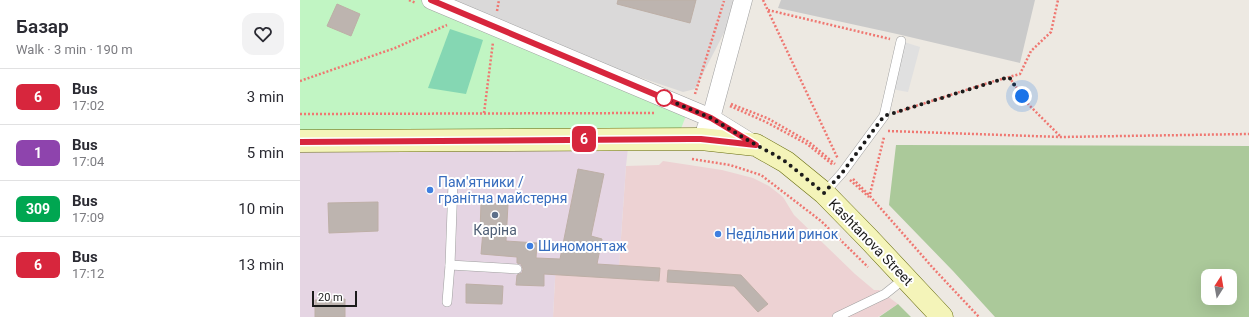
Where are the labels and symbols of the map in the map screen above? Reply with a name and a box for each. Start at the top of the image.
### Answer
your location [1012,86,1032,106]
unlabelled marker [655,89,673,107]
line badge: 6 [571,126,597,152]
place label: Пам'ятники / гранітна майстерня [438,174,567,206]
marker: Пам'ятники / гранітна майстерня [425,185,435,195]
street label: Kashtanova Street [826,195,917,289]
marker: Каріна [490,210,500,220]
place label: Каріна [473,222,517,238]
place label: Недільний ринок [726,226,839,242]
marker: Недільний ринок [713,229,723,239]
place label: Шиномонтаж [538,238,627,254]
marker: Шиномонтаж [525,241,535,251]
north arrow [1201,269,1237,305]
scale bar [312,289,357,308]

